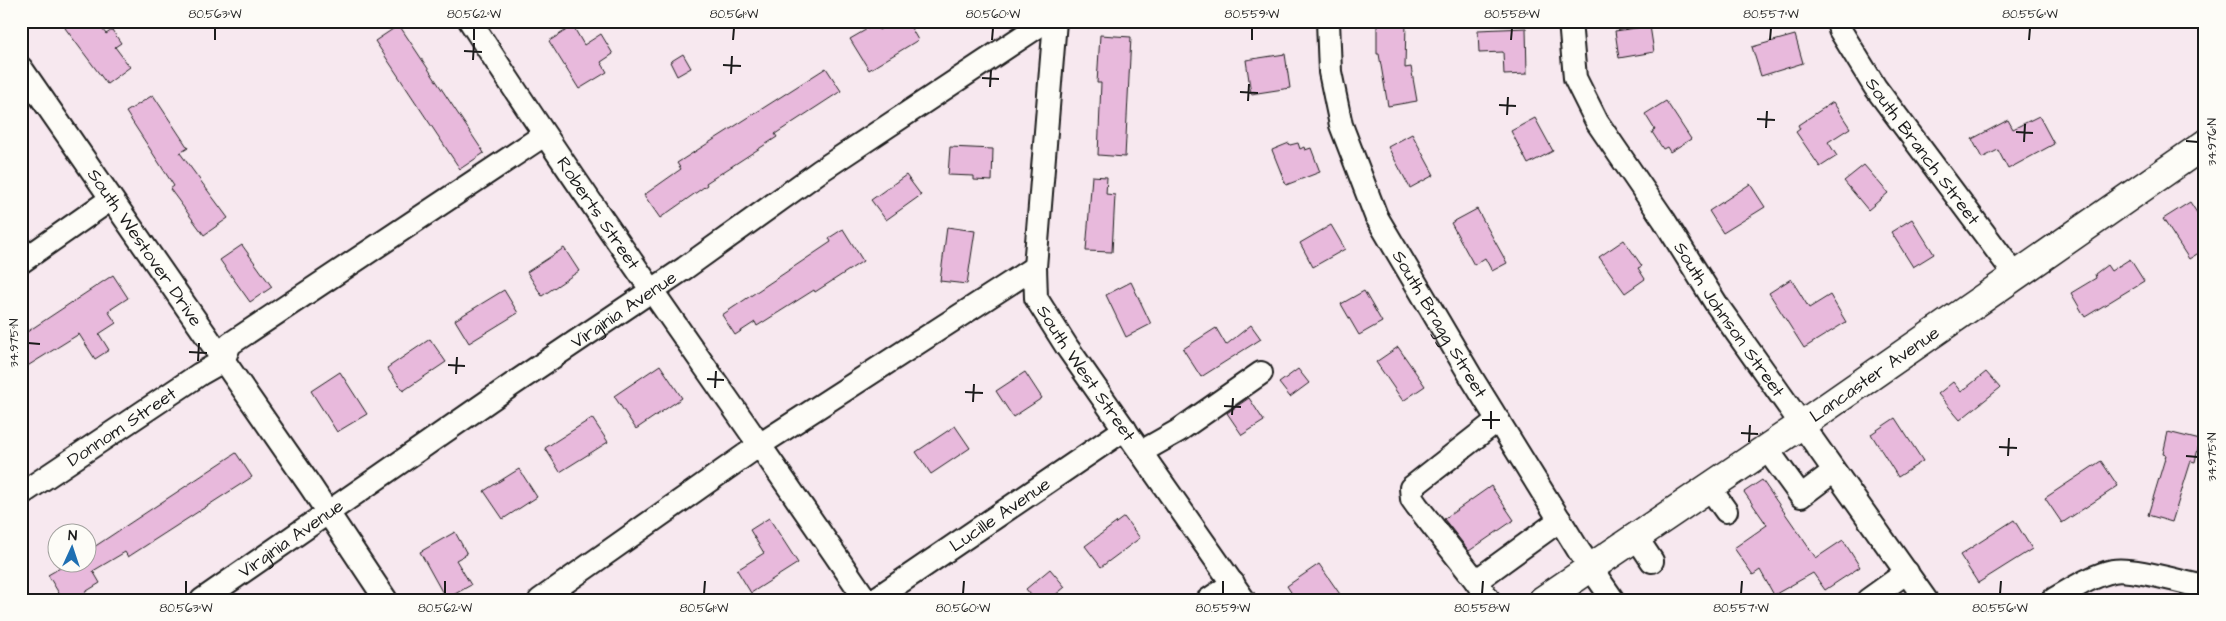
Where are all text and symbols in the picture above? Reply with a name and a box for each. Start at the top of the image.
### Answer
text: 80.563°W [188,6,242,23]
text: 80.562°W [447,6,502,23]
text: 80.561°W [710,6,759,23]
text: 80.560°W [966,6,1021,23]
text: 80.559°W [1225,6,1280,23]
text: 80.558°W [1484,6,1541,23]
text: 80.557°W [1743,6,1799,23]
text: 80.556°W [2002,6,2058,23]
street label: South Branch Street [1859,73,1986,231]
text: 34.976°N [2204,118,2221,166]
street label: Roberts Street [550,152,646,275]
street label: South Westover Drive [81,164,208,332]
street label: South Johnson Street [1668,237,1791,403]
street label: South Bragg Street [1386,246,1493,403]
street label: Virginia Avenue [566,265,682,354]
street label: South West Street [1030,300,1142,447]
text: 34.975°N [6,318,23,367]
street label: Lancaster Avenue [1805,320,1945,428]
street label: Donnom Street [62,381,182,473]
text: 34.975°N [2204,432,2221,481]
street label: Lucille Avenue [945,471,1055,558]
street label: Virginia Avenue [234,493,349,584]
north arrow [48,524,98,574]
text: N [68,526,78,546]
text: 80.563°W [159,600,213,617]
text: 80.562°W [418,600,473,617]
text: 80.561°W [680,600,729,617]
text: 80.560°W [936,600,991,617]
text: 80.559°W [1196,600,1251,617]
text: 80.558°W [1454,600,1511,617]
text: 80.557°W [1713,600,1769,617]
text: 80.556°W [1972,600,2028,617]

